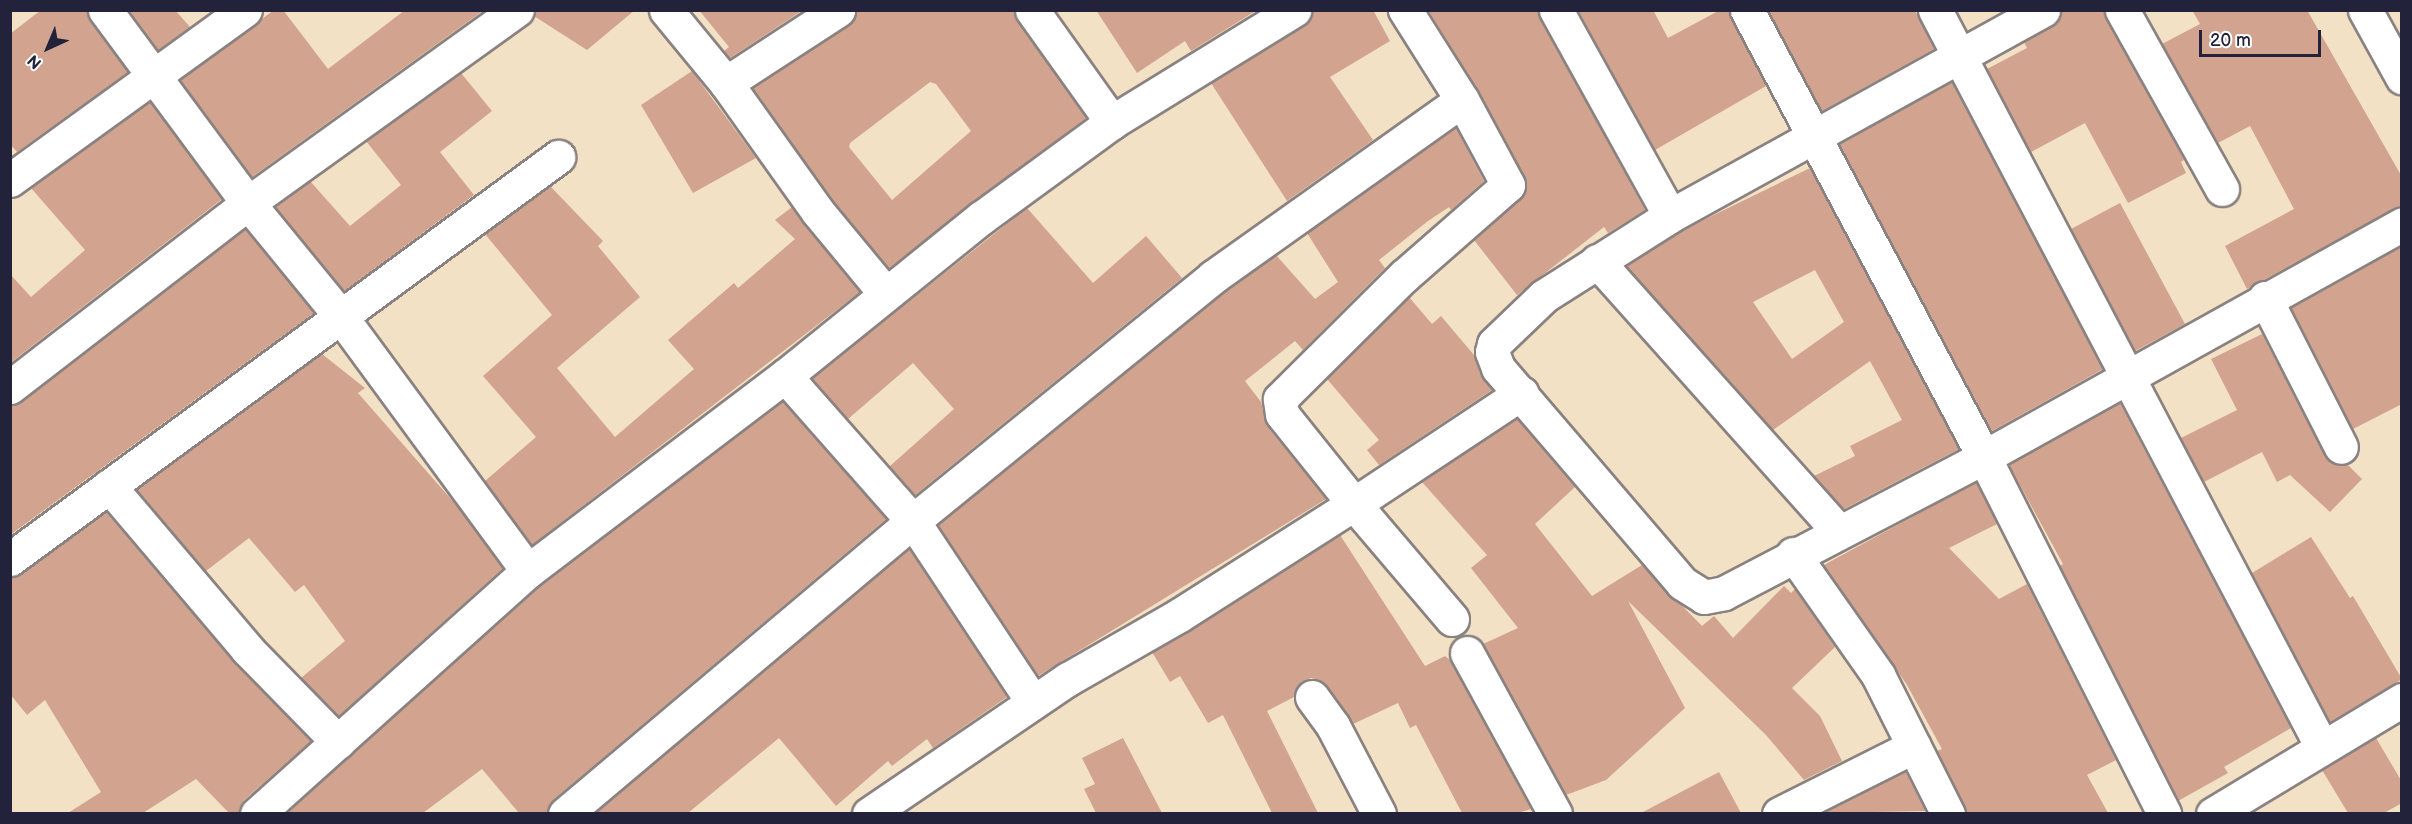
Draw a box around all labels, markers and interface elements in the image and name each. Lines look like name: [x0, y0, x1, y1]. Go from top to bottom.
north arrow: [18, 18, 78, 78]
scale bar: [2202, 18, 2324, 56]
text: 20 m: [2210, 30, 2251, 51]
text: N: [24, 50, 46, 72]

